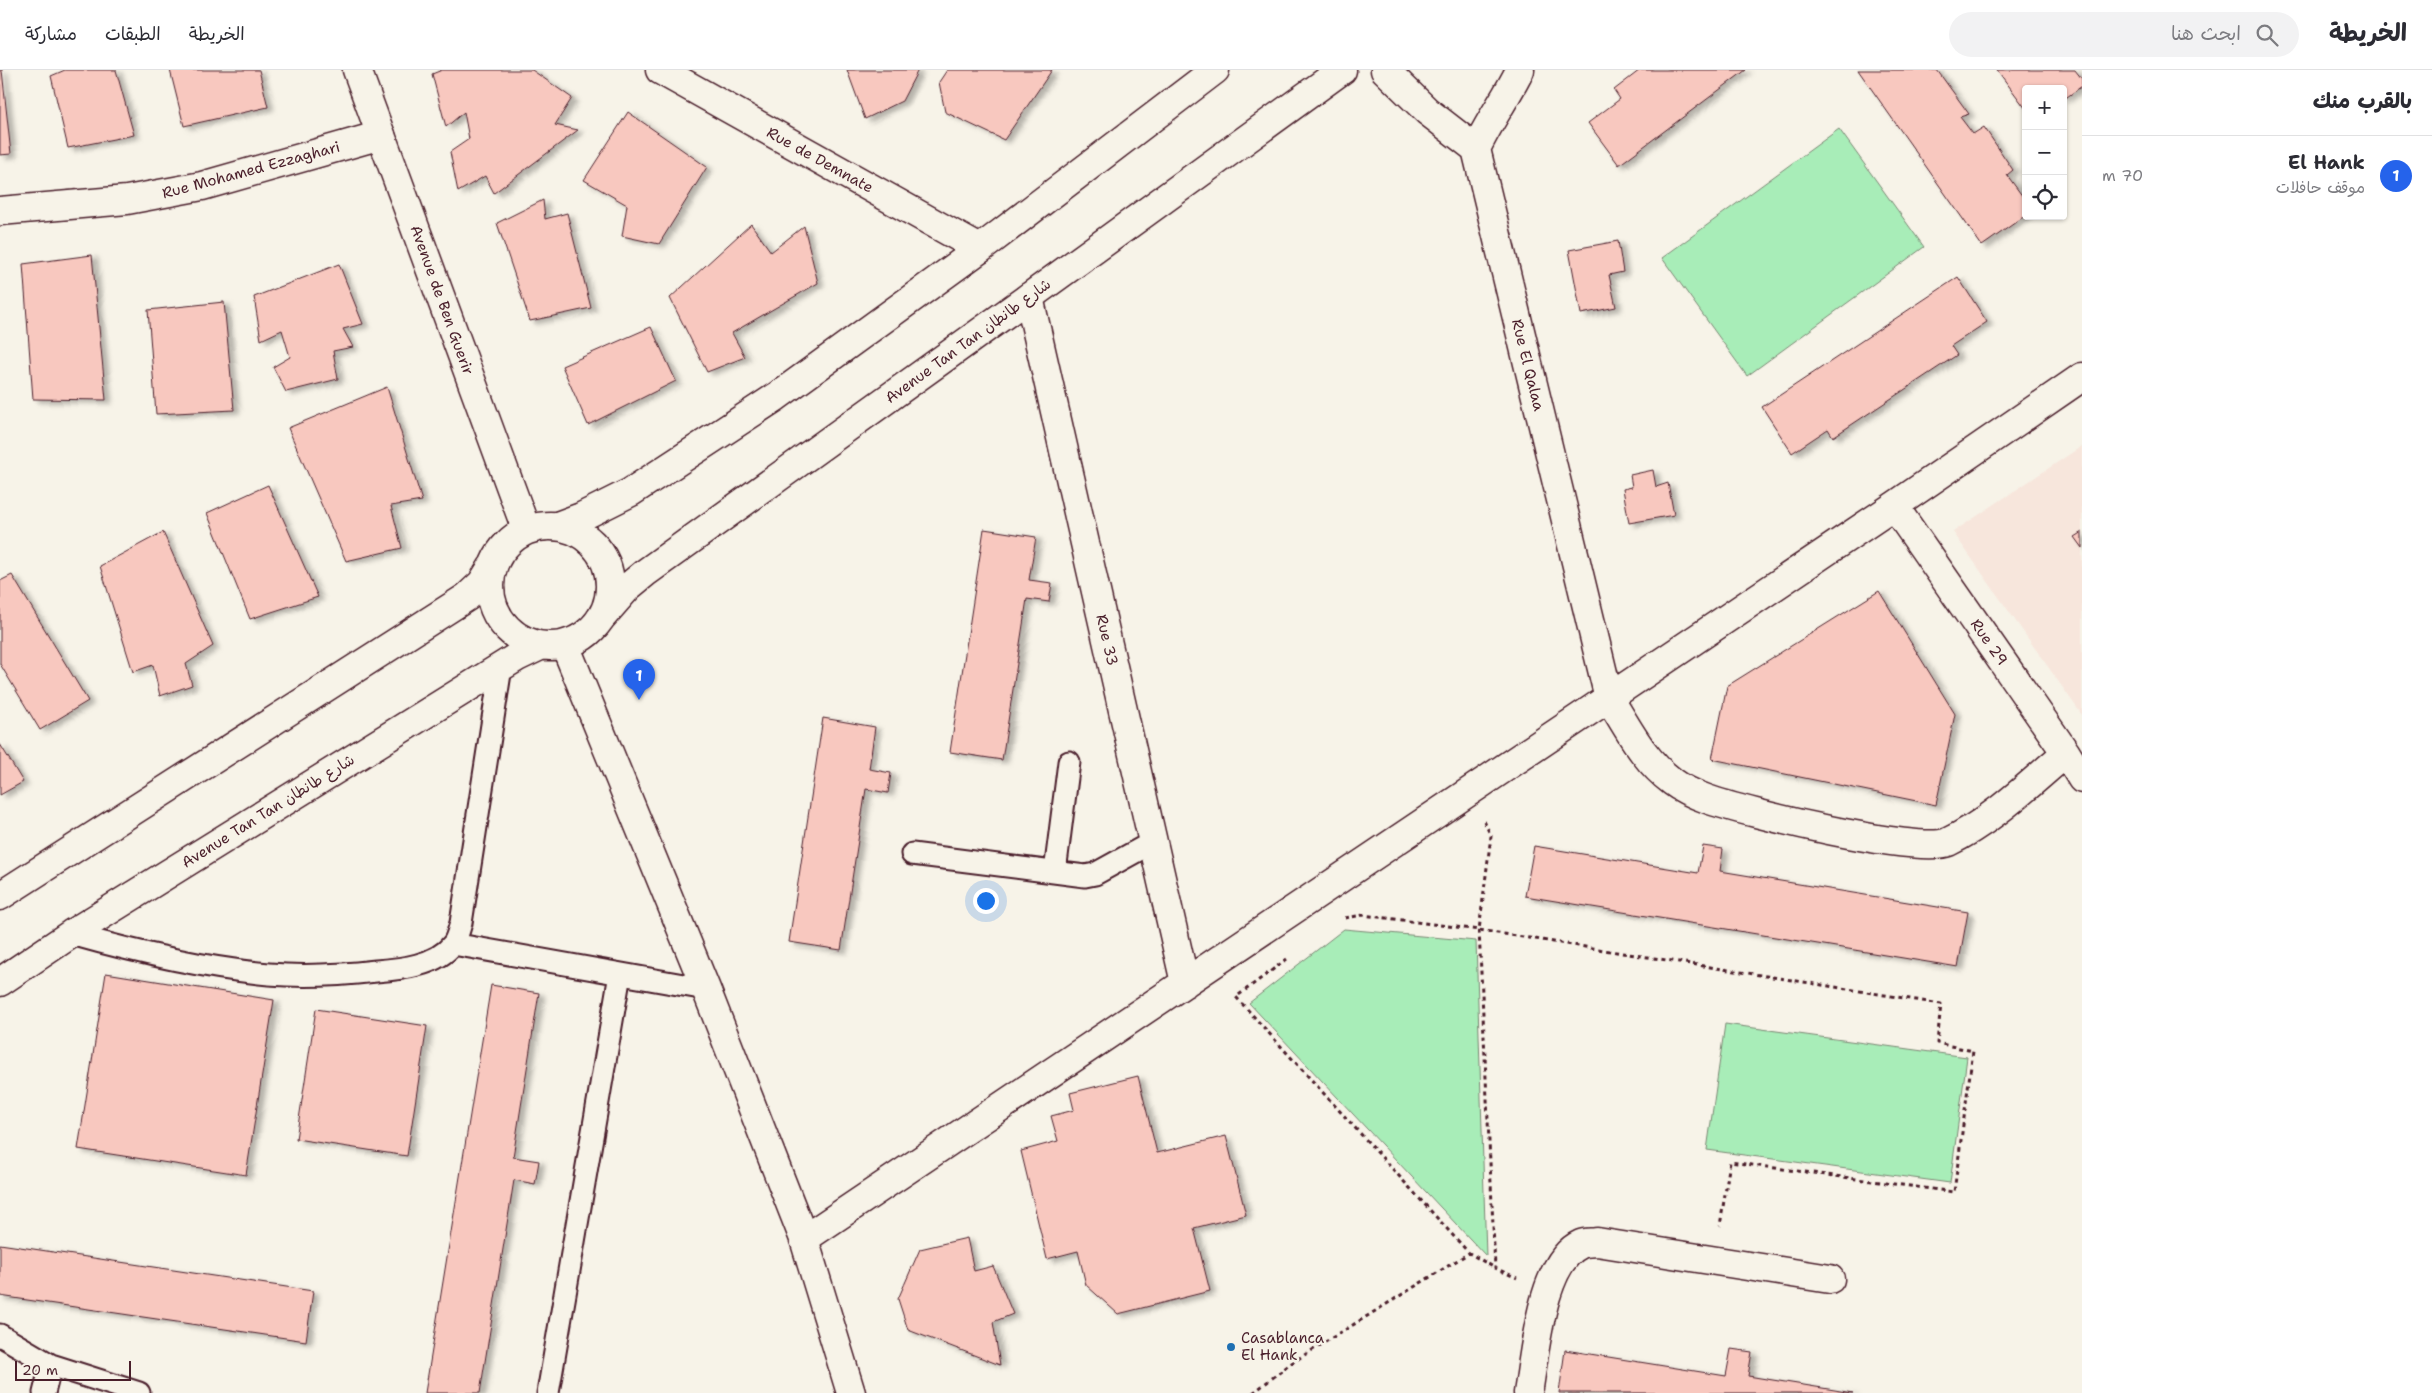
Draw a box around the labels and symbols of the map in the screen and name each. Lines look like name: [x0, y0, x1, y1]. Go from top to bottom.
street label: Rue de Demnate: [763, 122, 877, 198]
street label: Rue Mohamed Ezzaghari: [160, 137, 342, 203]
street label: Avenue de Ben Guerir: [406, 222, 478, 378]
street label: Avenue Tan Tan شارع طانطان: [881, 274, 1055, 408]
street label: Rue El Qalaa: [1507, 317, 1549, 414]
street label: Rue 33: [1091, 612, 1123, 668]
street label: Rue 29: [1966, 615, 2012, 669]
pin: 1: [623, 659, 655, 700]
street label: Avenue Tan Tan شارع طانطان: [178, 749, 358, 873]
your location: [973, 888, 999, 914]
place label: Casablanca El Hank: [1241, 1328, 1325, 1365]
marker: Casablanca El Hank: [1225, 1341, 1237, 1353]
scale bar: [15, 1358, 131, 1381]

